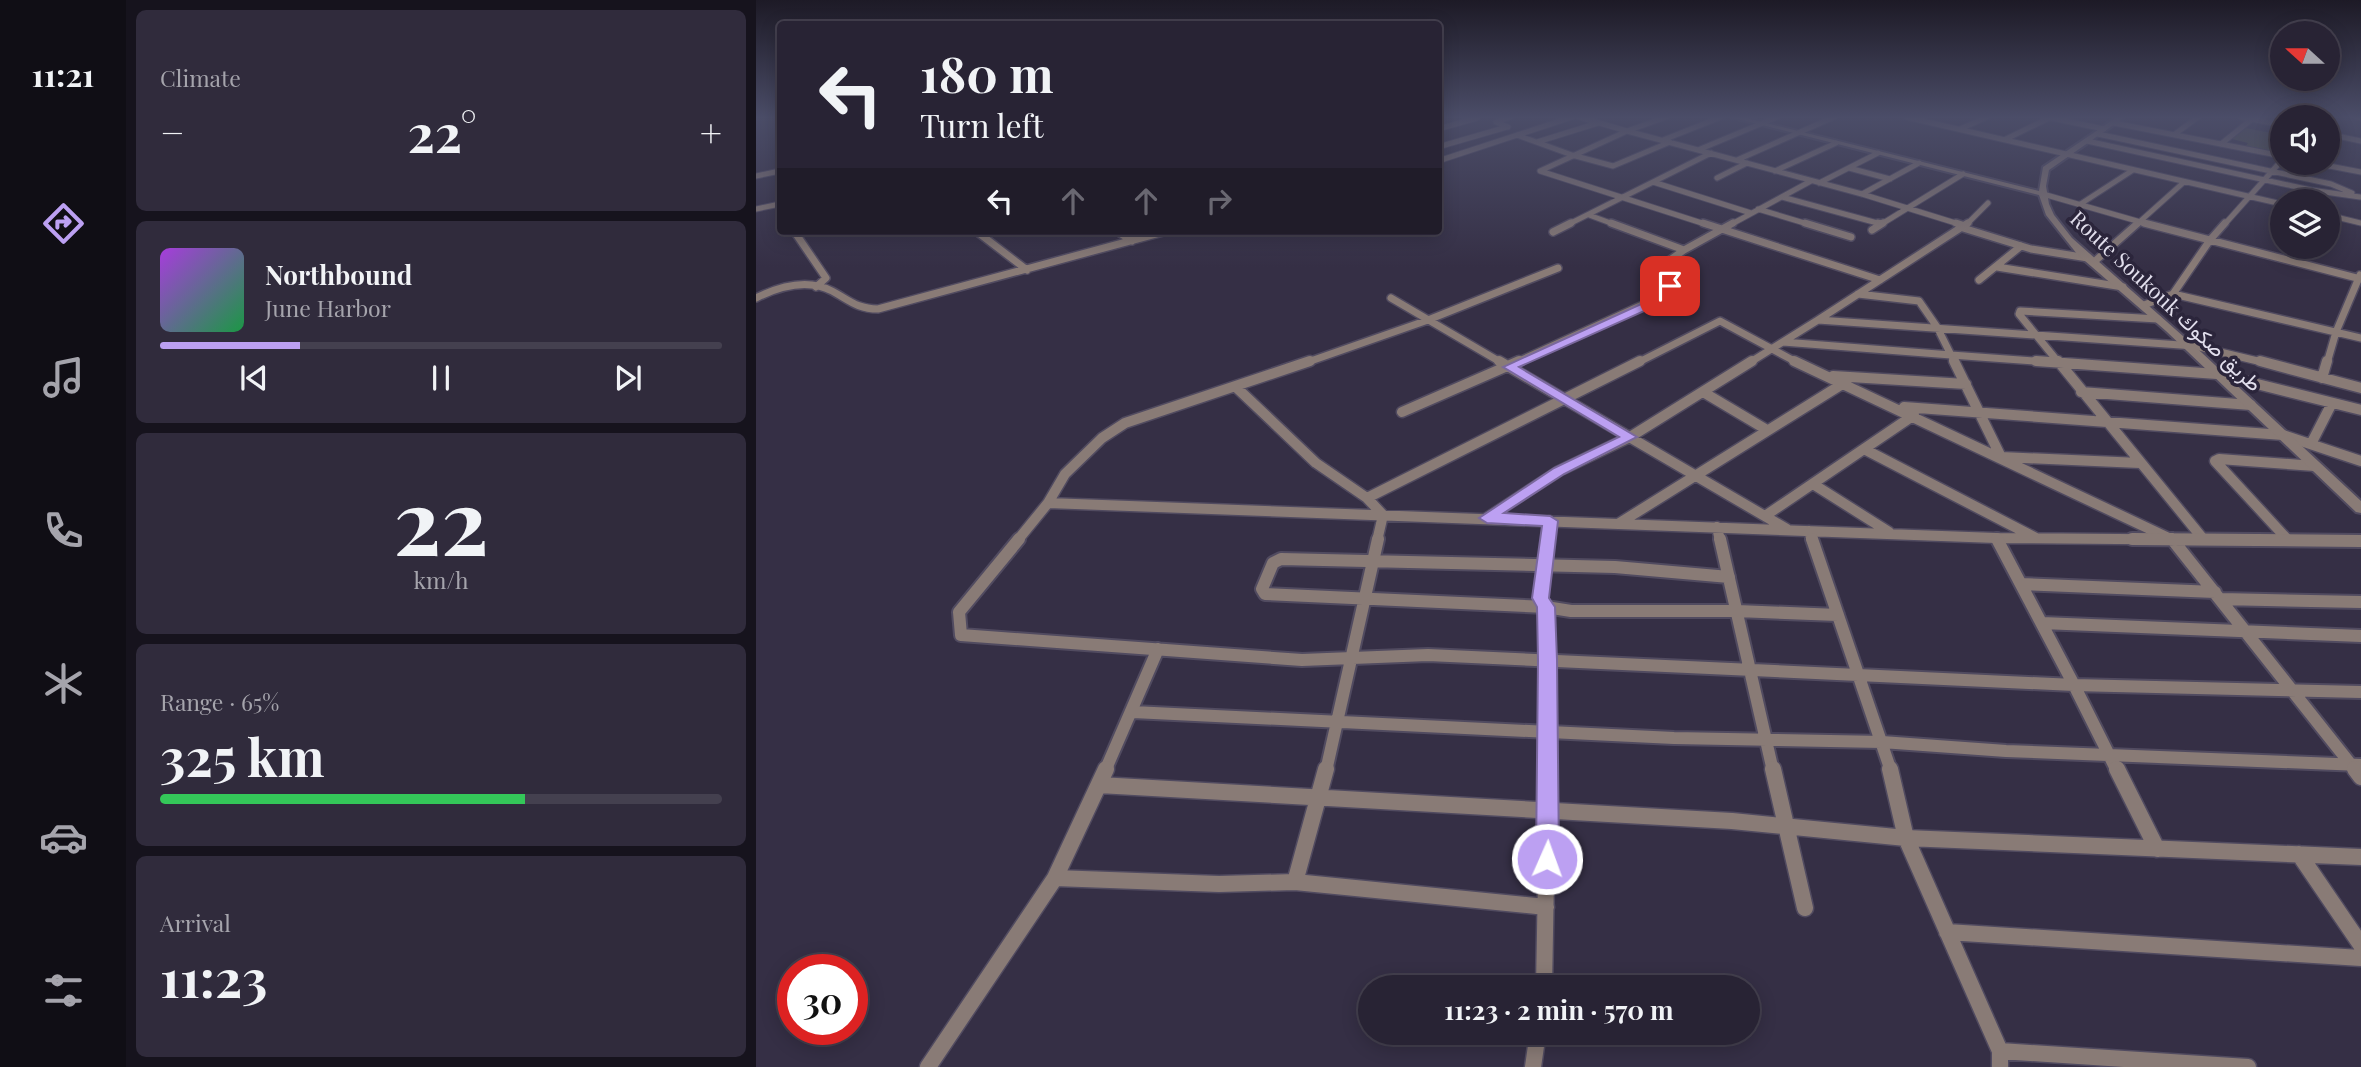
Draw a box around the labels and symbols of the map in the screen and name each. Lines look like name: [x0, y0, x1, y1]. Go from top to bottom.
north arrow: [2270, 21, 2340, 91]
street label: Route Soukouk طريق صكوك: [2064, 204, 2269, 397]
pin: [1640, 256, 1700, 316]
position arrow: [1510, 822, 1584, 896]
speed limit sign: 30: [777, 954, 868, 1045]

